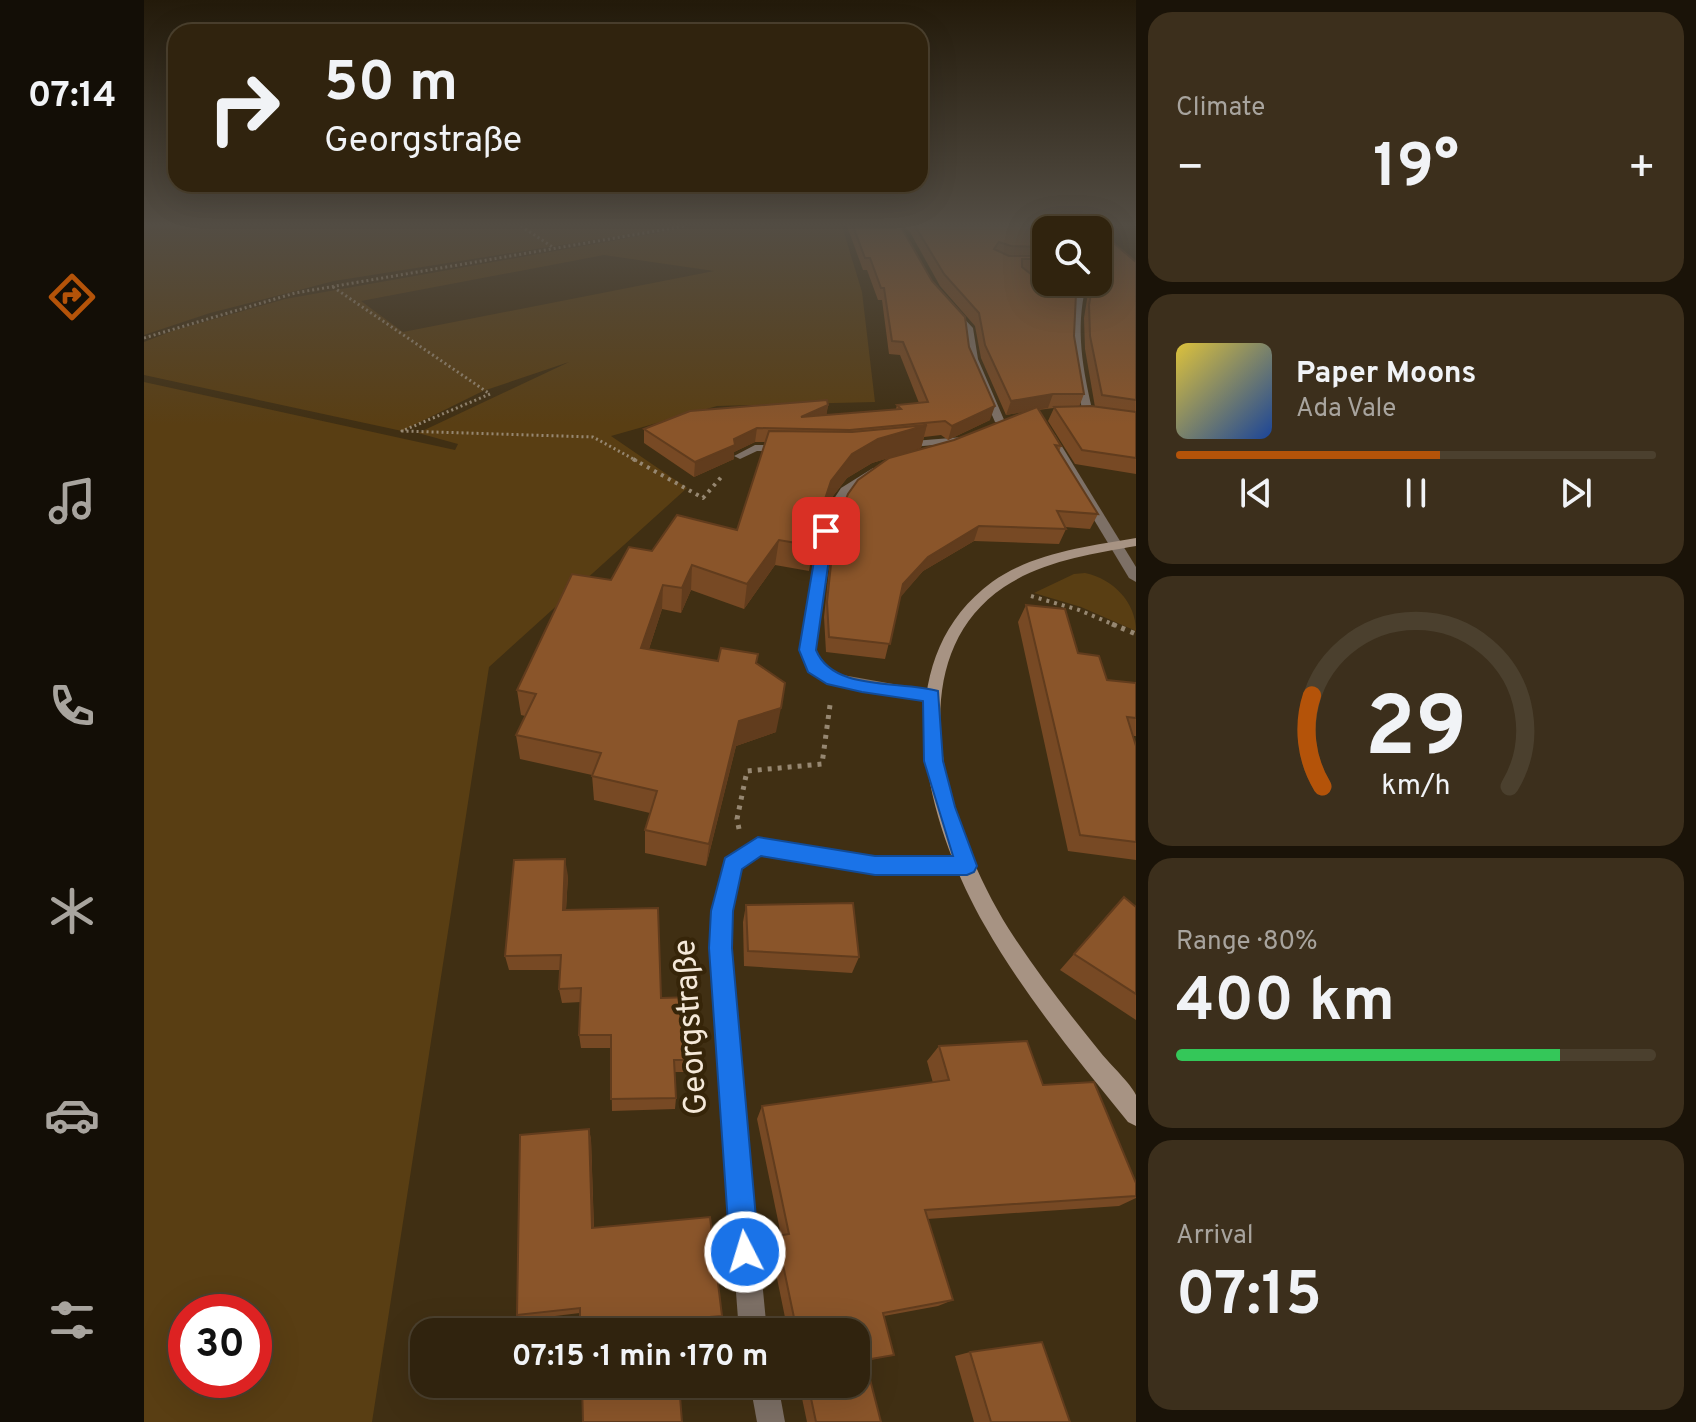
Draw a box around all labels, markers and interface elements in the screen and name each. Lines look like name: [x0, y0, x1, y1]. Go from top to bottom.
text: 50 m: [324, 50, 458, 120]
icon: right: [192, 56, 296, 160]
text: 07:14: [28, 74, 116, 120]
text: Climate: [1176, 92, 1265, 125]
text: Georgstraße: [324, 119, 522, 165]
text: 19°: [1373, 132, 1459, 208]
text: −: [1176, 142, 1204, 198]
text: +: [1628, 142, 1656, 198]
map controls: [1032, 216, 1112, 296]
button: search: [1032, 216, 1112, 296]
icon: directions: [44, 269, 100, 325]
text: Paper Moons: [1296, 356, 1476, 393]
text: Ada Vale: [1296, 393, 1396, 426]
icon: previous: [1234, 471, 1278, 515]
icon: pause: [1394, 471, 1438, 515]
icon: next: [1554, 471, 1598, 515]
icon: music: [44, 473, 100, 529]
pin: [792, 497, 860, 565]
icon: arrive: [804, 509, 848, 553]
icon: phone: [44, 678, 100, 734]
text: 29: [1365, 680, 1467, 785]
text: km/h: [1381, 769, 1451, 805]
icon: climate: [44, 883, 100, 939]
text: Range · 80%: [1176, 926, 1318, 959]
street label: Georgstraße: [666, 938, 718, 1116]
text: 400 km: [1176, 966, 1395, 1042]
icon: car: [44, 1087, 100, 1143]
position arrow: [703, 1210, 787, 1294]
text: Arrival: [1176, 1220, 1254, 1253]
text: 07:15: [1176, 1260, 1322, 1336]
icon: filters: [44, 1292, 100, 1348]
speed limit sign: 30: [168, 1294, 272, 1398]
text: 07:15 · 1 min · 170 m: [512, 1339, 768, 1376]

